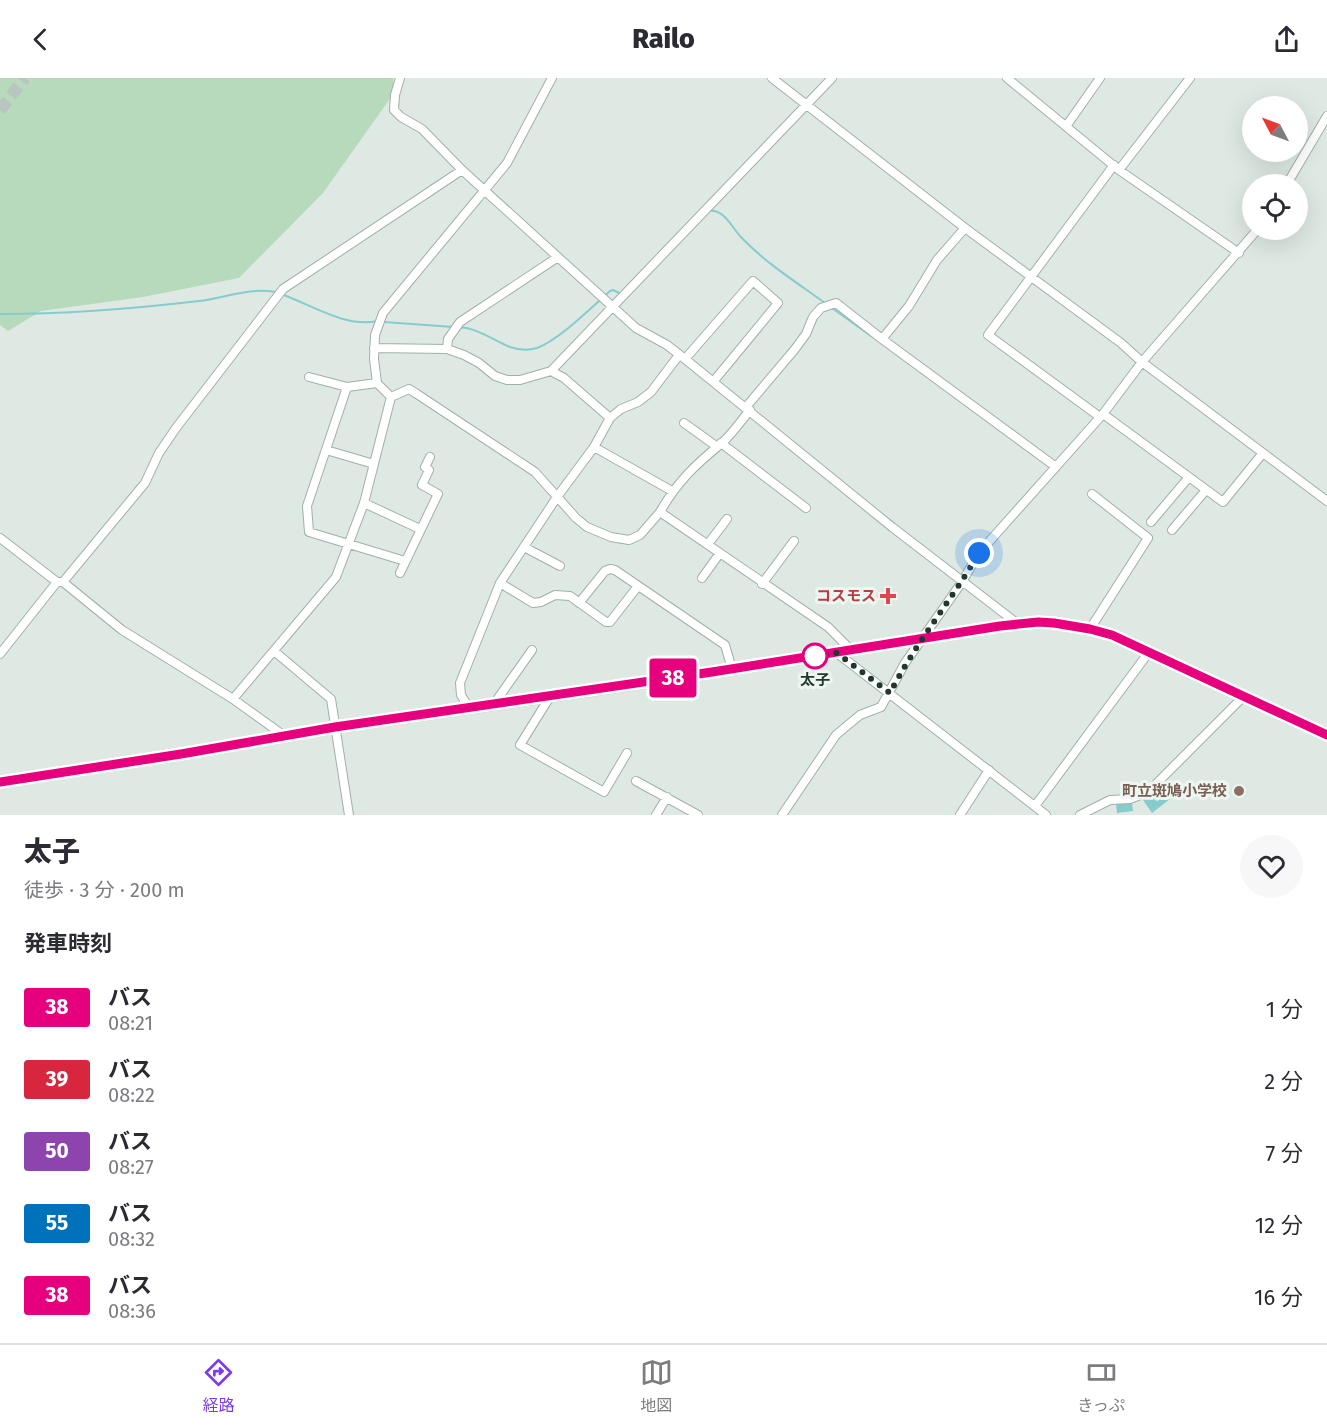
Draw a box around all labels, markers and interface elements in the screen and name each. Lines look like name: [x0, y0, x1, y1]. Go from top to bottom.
icon: back: [24, 23, 57, 56]
text: Railo: [632, 23, 695, 55]
icon: share: [1270, 23, 1303, 56]
north arrow: [1242, 96, 1308, 162]
map controls: [1242, 96, 1308, 240]
button: locate: [1242, 174, 1308, 240]
your location: [964, 538, 994, 568]
place label: コスモス: [816, 587, 876, 605]
marker: コスモス: [881, 589, 895, 603]
marker: 太子: [802, 643, 828, 669]
line badge: 38: [646, 658, 700, 698]
text: 38: [661, 665, 685, 691]
place label: 太子: [800, 671, 830, 689]
place label: 町立斑鳩小学校: [1122, 782, 1227, 800]
marker: 町立斑鳩小学校: [1232, 784, 1246, 798]
text: 太子: [24, 835, 80, 868]
button: heart: [1240, 835, 1303, 898]
text: 徒歩 · 3 分 · 200 m: [24, 878, 185, 902]
text: 発車時刻: [24, 930, 112, 957]
text: バス: [108, 984, 152, 1011]
text: 38: [45, 994, 69, 1020]
text: 1 分: [1266, 996, 1303, 1023]
text: 08:21: [108, 1011, 153, 1035]
text: バス: [108, 1056, 152, 1083]
text: 39: [46, 1066, 68, 1092]
text: 2 分: [1264, 1068, 1303, 1095]
text: 08:22: [108, 1083, 155, 1107]
text: バス: [108, 1128, 152, 1155]
text: 50: [45, 1138, 69, 1164]
text: 7 分: [1265, 1140, 1303, 1167]
text: 08:27: [108, 1155, 154, 1179]
text: バス: [108, 1200, 152, 1227]
text: 55: [46, 1210, 68, 1236]
text: 12 分: [1255, 1212, 1303, 1239]
text: 08:32: [108, 1227, 155, 1251]
text: バス: [108, 1272, 152, 1299]
text: 38: [45, 1282, 69, 1308]
text: 16 分: [1254, 1284, 1303, 1311]
text: 08:36: [108, 1299, 156, 1323]
tab: 経路: [202, 1356, 235, 1416]
tab: 地図: [640, 1356, 673, 1416]
tab: きっぷ: [1077, 1356, 1125, 1416]

